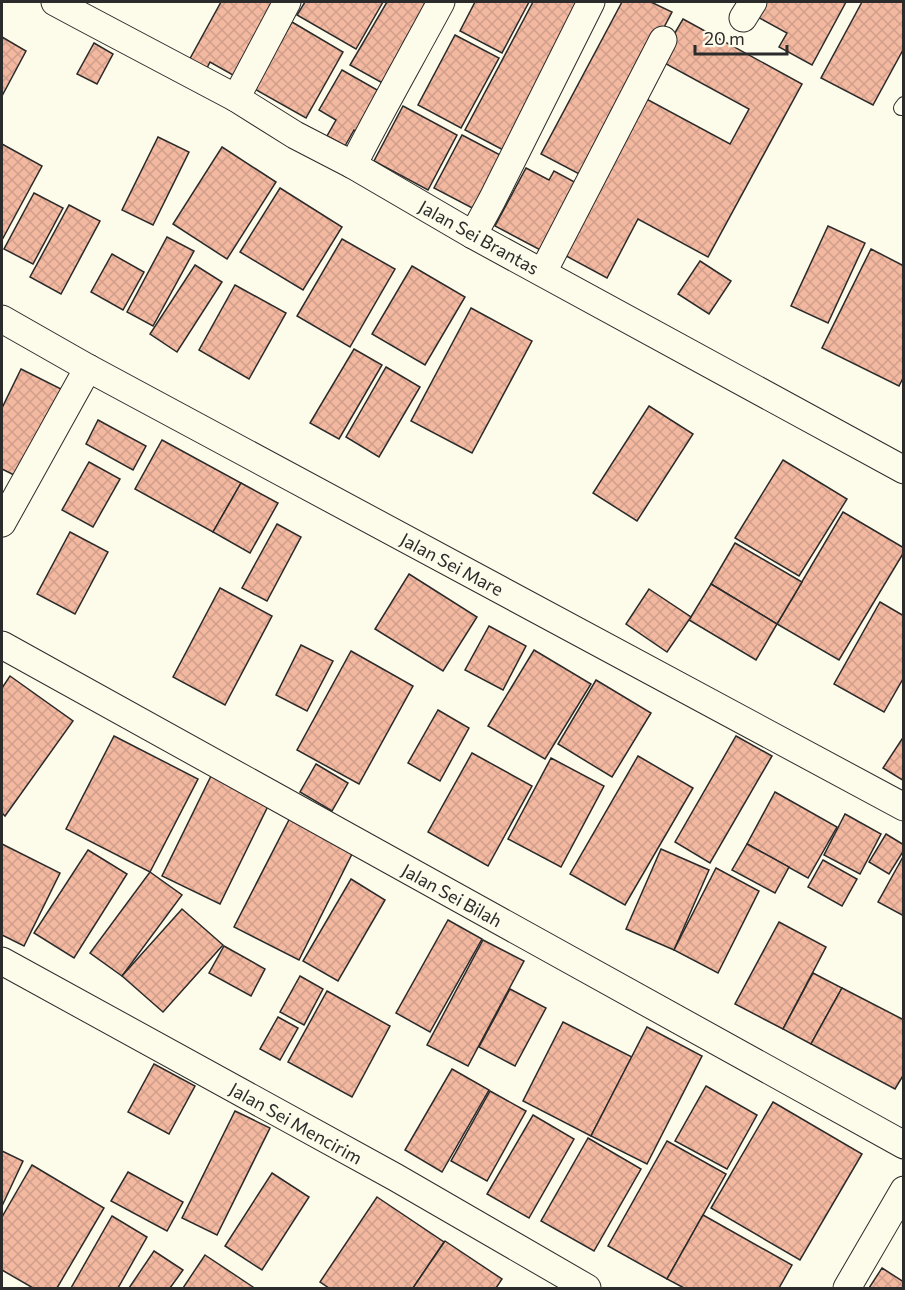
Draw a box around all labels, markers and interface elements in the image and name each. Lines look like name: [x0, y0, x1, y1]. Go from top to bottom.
scale bar: [695, 18, 786, 56]
text: 20 m: [704, 27, 745, 49]
street label: Jalan Sei Brantas: [415, 195, 543, 279]
street label: Jalan Sei Mare: [397, 528, 507, 600]
street label: Jalan Sei Bilah: [398, 858, 506, 932]
street label: Jalan Sei Mencirim: [226, 1077, 366, 1169]

